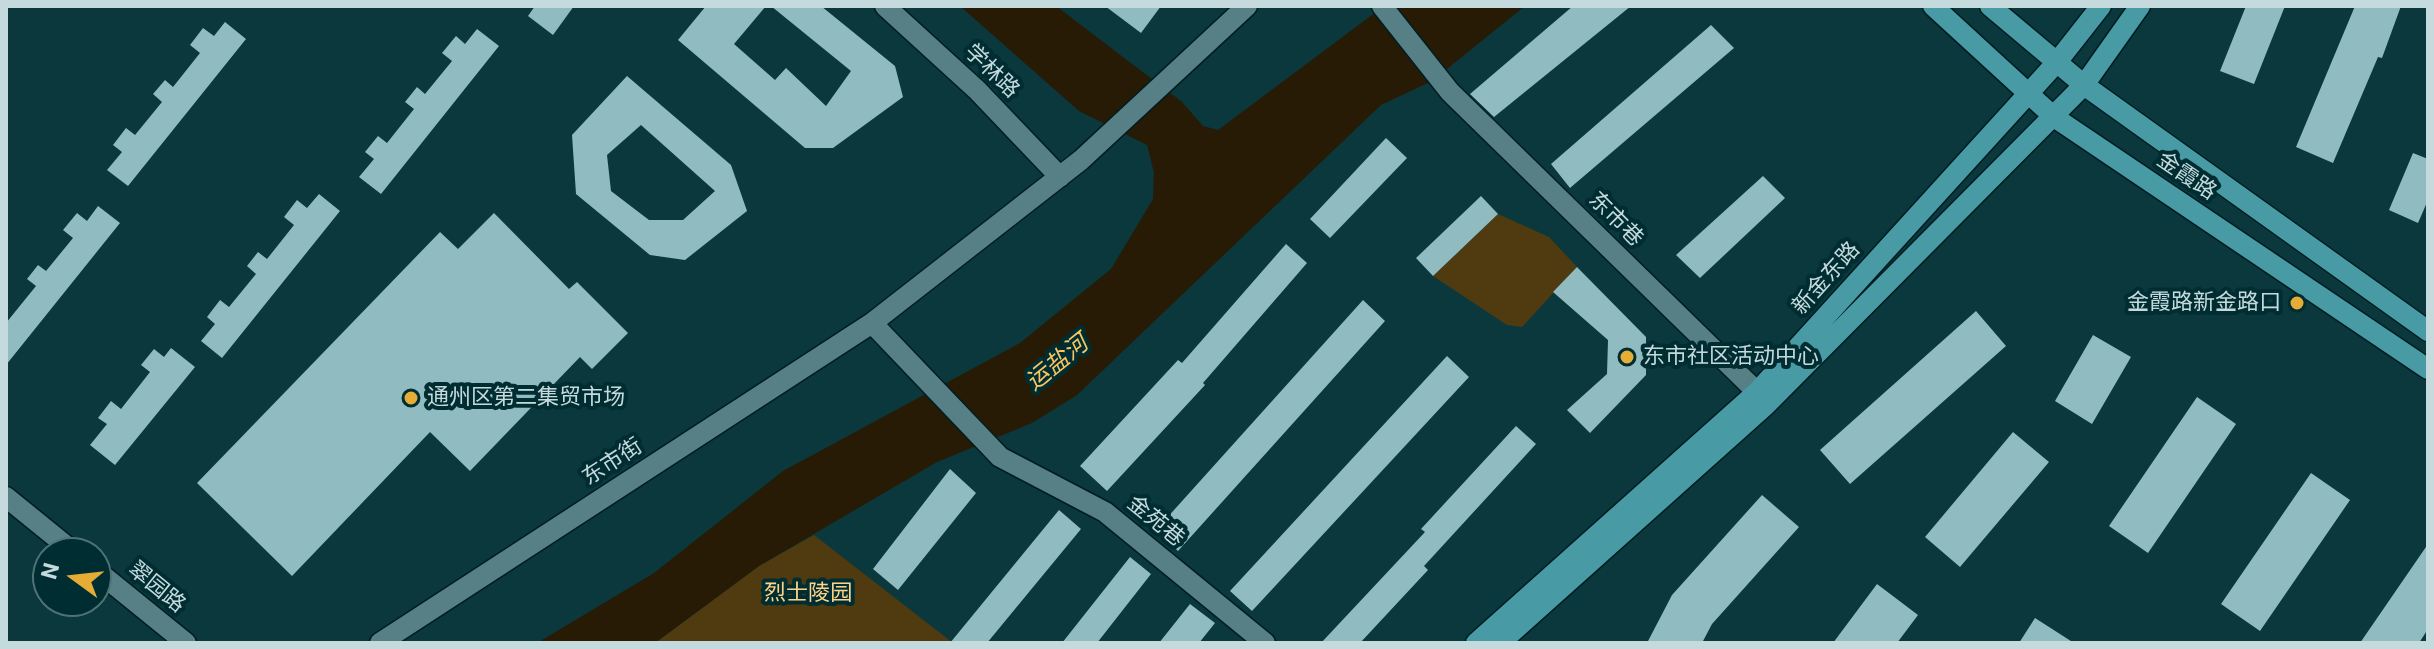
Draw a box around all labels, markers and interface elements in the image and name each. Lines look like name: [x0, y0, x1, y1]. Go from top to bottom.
street label: 学林路: [958, 40, 1024, 104]
street label: 金霞路: [2151, 148, 2221, 206]
street label: 东市巷: [1582, 187, 1648, 253]
street label: 新金东路: [1788, 237, 1866, 321]
place label: 金霞路新金路口: [2127, 290, 2281, 316]
marker: 金霞路新金路口: [2288, 294, 2306, 312]
water label: 运盐河: [1021, 330, 1095, 398]
place label: 东市社区活动中心: [1643, 344, 1819, 370]
marker: 东市社区活动中心: [1618, 348, 1636, 366]
place label: 通州区第二集贸市场: [427, 385, 625, 411]
marker: 通州区第二集贸市场: [402, 389, 420, 407]
street label: 东市街: [578, 434, 648, 492]
street label: 金苑巷: [1121, 491, 1189, 553]
north arrow: [32, 537, 112, 617]
street label: 翠园路: [122, 557, 190, 619]
text: N: [36, 560, 64, 582]
park label: 烈士陵园: [764, 581, 852, 607]

